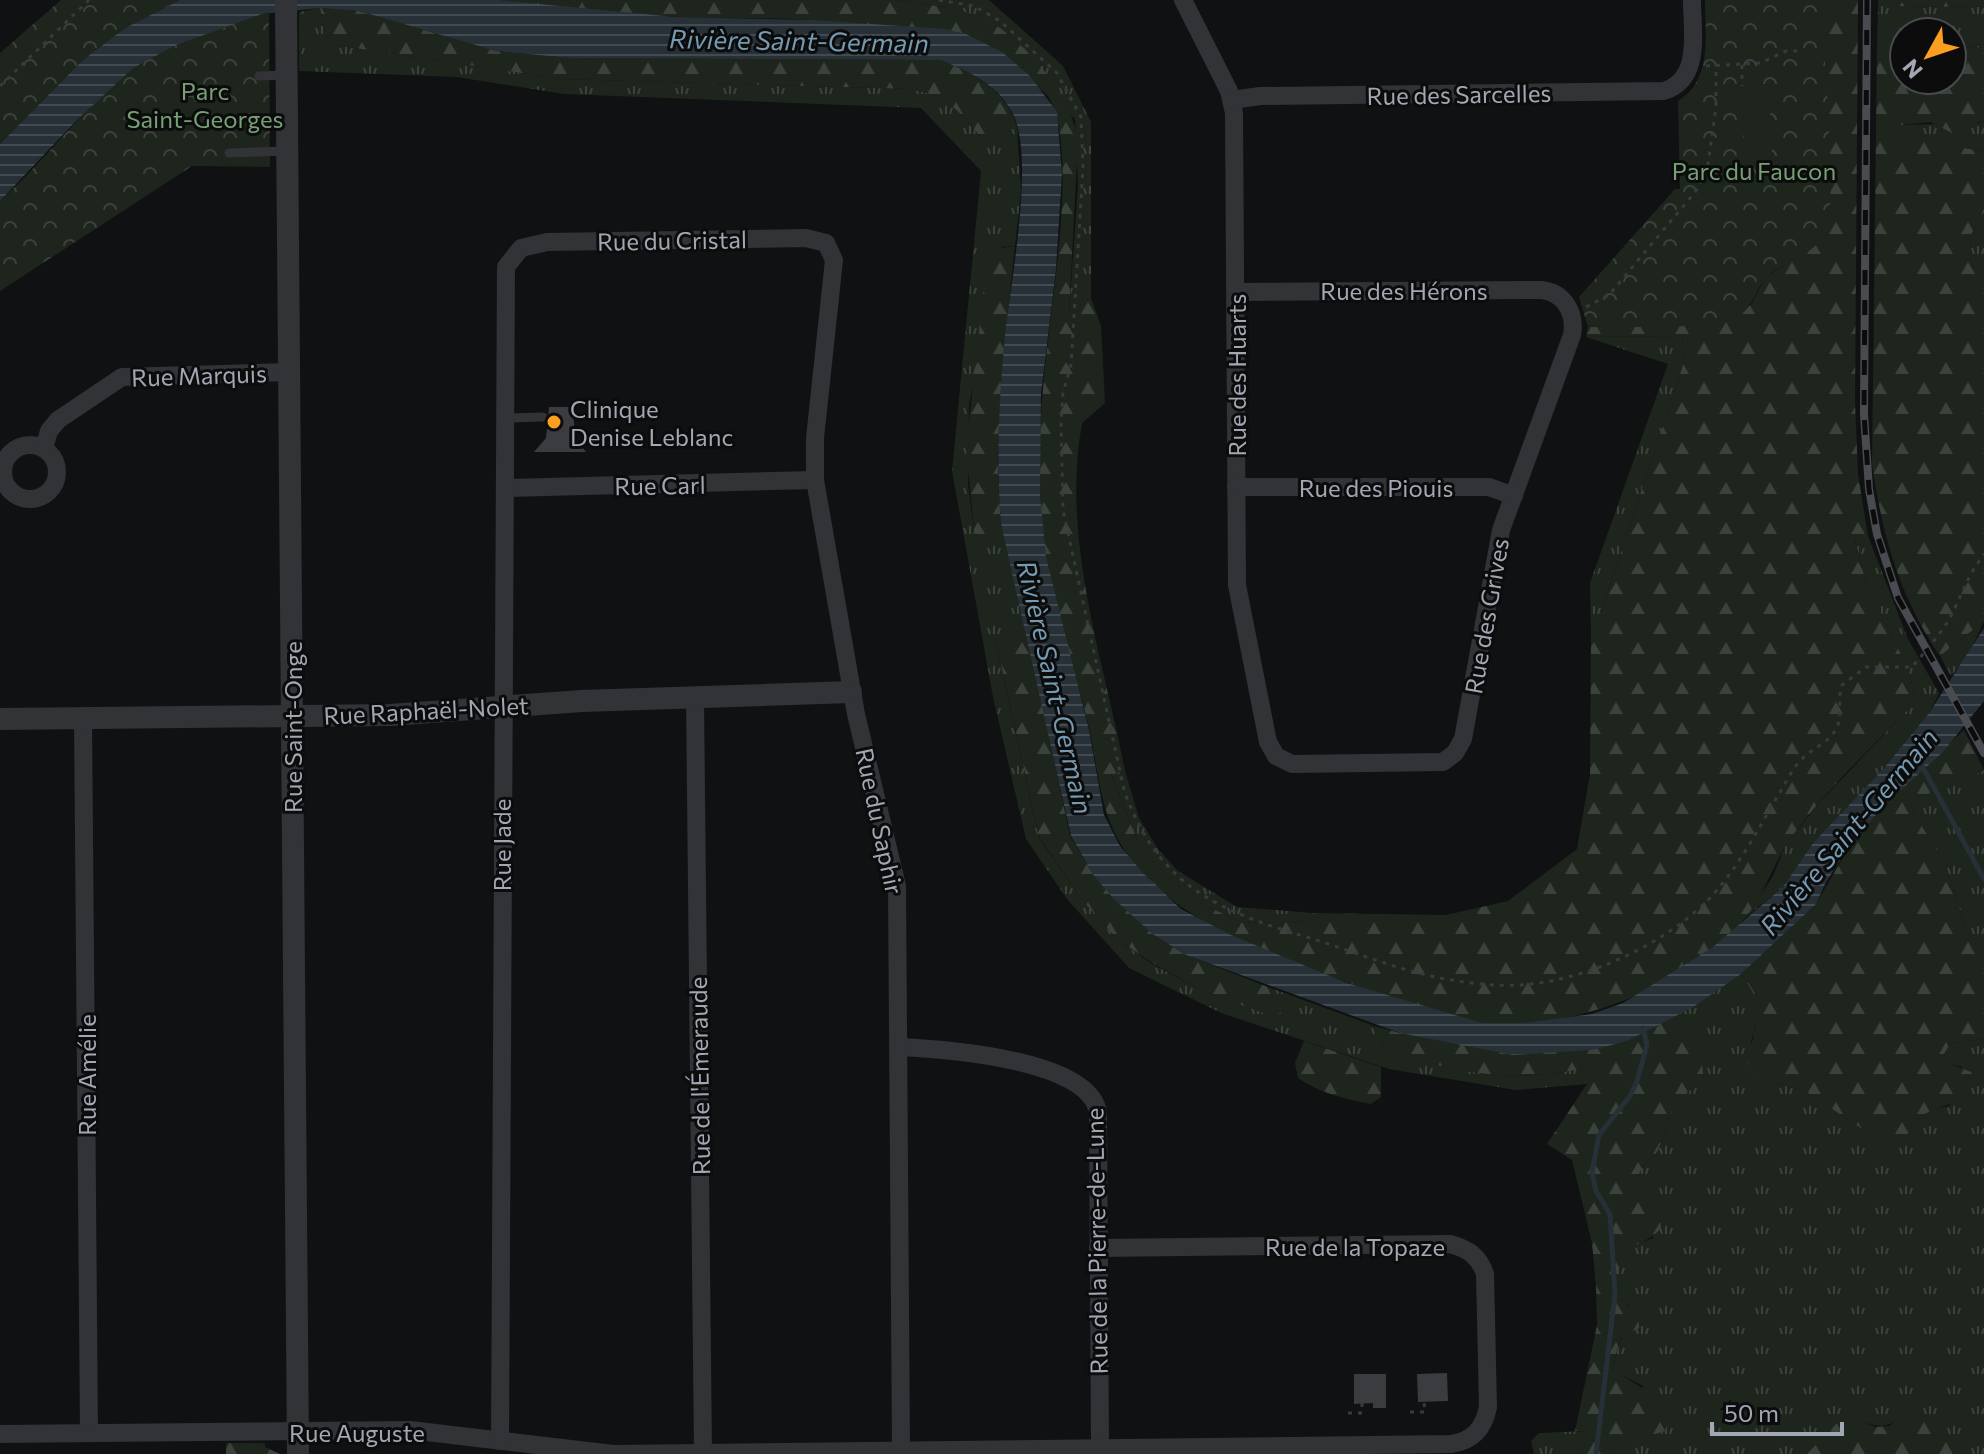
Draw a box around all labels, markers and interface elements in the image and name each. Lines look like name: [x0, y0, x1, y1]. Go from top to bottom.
north arrow: [1888, 16, 1968, 96]
water label: Rivière Saint-Germain: [669, 22, 929, 58]
text: N: [1897, 54, 1928, 84]
park label: Parc Saint-Georges: [126, 76, 284, 133]
street label: Rue des Sarcelles: [1366, 78, 1552, 110]
park label: Parc du Faucon: [1672, 156, 1836, 185]
street label: Rue du Cristal: [597, 224, 747, 256]
street label: Rue des Hérons: [1320, 276, 1488, 305]
street label: Rue des Huarts: [1222, 294, 1251, 456]
street label: Rue Marquis: [131, 358, 267, 392]
place label: Clinique Denise Leblanc: [570, 394, 733, 451]
marker: Clinique Denise Leblanc: [545, 413, 563, 431]
street label: Rue Carl: [614, 470, 706, 500]
street label: Rue des Piouis: [1299, 473, 1453, 502]
street label: Rue des Grives: [1458, 536, 1514, 696]
water label: Rivière Saint-Germain: [1012, 557, 1100, 817]
street label: Rue Saint-Onge: [278, 641, 307, 813]
street label: Rue Raphaël-Nolet: [323, 690, 529, 730]
water label: Rivière Saint-Germain: [1753, 722, 1943, 940]
street label: Rue du Saphir: [850, 745, 910, 897]
street label: Rue Jade: [487, 799, 516, 891]
street label: Rue de l'Émeraude: [683, 977, 715, 1175]
street label: Rue Amélie: [72, 1014, 101, 1136]
street label: Rue de la Pierre-de-Lune: [1079, 1107, 1113, 1375]
street label: Rue de la Topaze: [1265, 1232, 1445, 1261]
scale bar: [1712, 1386, 1842, 1436]
text: 50 m: [1724, 1398, 1779, 1427]
street label: Rue Auguste: [289, 1418, 425, 1447]

